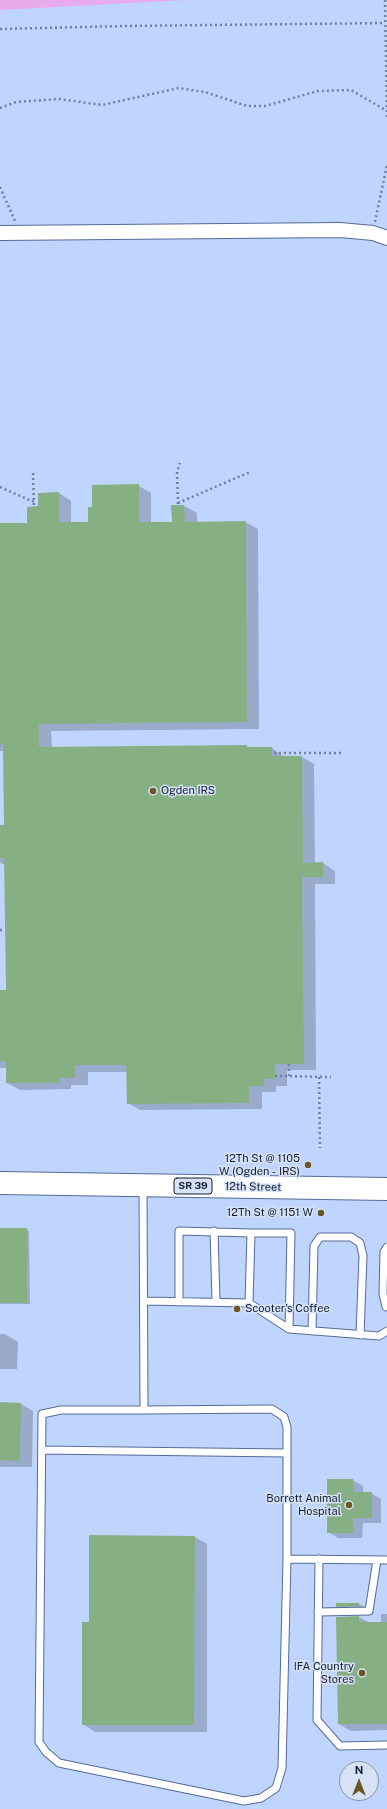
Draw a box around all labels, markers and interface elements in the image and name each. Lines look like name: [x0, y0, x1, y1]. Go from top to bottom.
place label: Ogden IRS: [161, 784, 215, 798]
marker: Ogden IRS: [148, 786, 158, 796]
place label: 12Th St @ 1105 W (Ogden - IRS): [219, 1152, 300, 1178]
marker: 12Th St @ 1105 W (Ogden - IRS): [303, 1160, 313, 1170]
road number: SR 39: [174, 1178, 212, 1194]
street label: 12th Street: [225, 1180, 281, 1194]
place label: 12Th St @ 1151 W: [227, 1206, 313, 1220]
marker: 12Th St @ 1151 W: [316, 1208, 326, 1218]
place label: Scooter's Coffee: [245, 1302, 330, 1316]
marker: Scooter's Coffee: [232, 1304, 242, 1314]
place label: Borrett Animal Hospital: [266, 1492, 341, 1518]
marker: Borrett Animal Hospital: [344, 1500, 354, 1510]
place label: IFA Country Stores: [294, 1660, 354, 1686]
marker: IFA Country Stores: [357, 1668, 367, 1678]
north arrow: [339, 1761, 379, 1801]
text: N: [355, 1764, 363, 1776]

